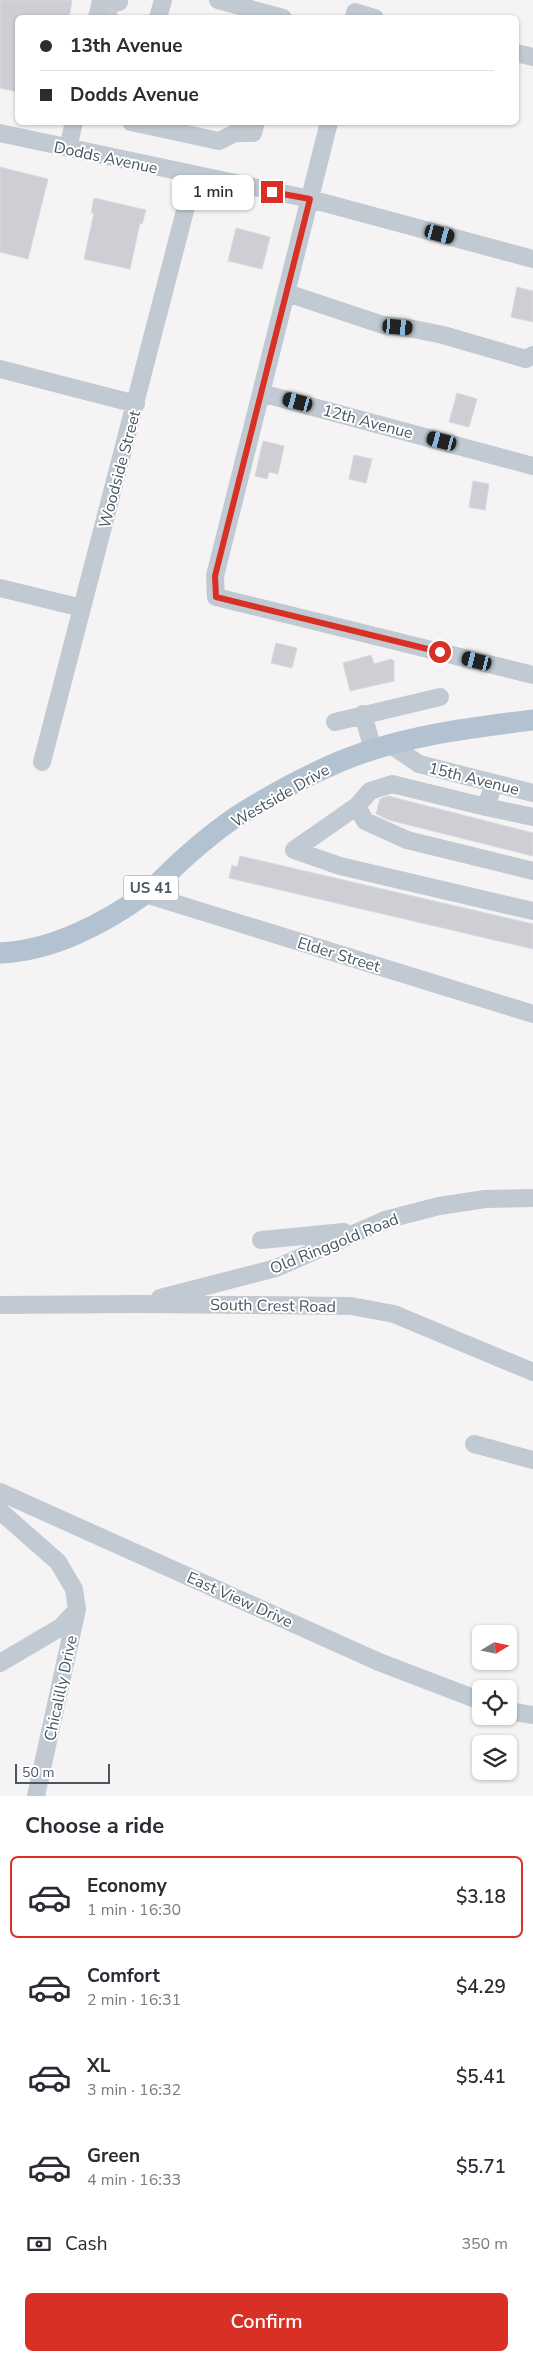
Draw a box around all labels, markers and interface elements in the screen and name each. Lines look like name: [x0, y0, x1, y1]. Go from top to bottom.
text: 13th Avenue: [70, 33, 182, 59]
text: Dodds Avenue: [70, 82, 199, 108]
street label: Dodds Avenue: [52, 136, 160, 180]
callout: 1 min: [172, 174, 254, 210]
text: 1 min: [193, 181, 233, 203]
route end: [261, 181, 283, 203]
car: [423, 223, 456, 245]
car: [382, 318, 413, 336]
car: [281, 391, 314, 413]
street label: 12th Avenue: [320, 399, 415, 445]
street label: Woodside Street: [94, 408, 146, 530]
car: [425, 430, 458, 452]
route start: [429, 641, 451, 663]
car: [460, 650, 493, 672]
street label: 15th Avenue: [426, 757, 521, 801]
street label: Westside Drive: [227, 759, 334, 833]
road number: US 41: [124, 876, 178, 900]
street label: Elder Street: [295, 932, 383, 978]
street label: Old Ringgold Road: [267, 1208, 402, 1280]
street label: South Crest Road: [210, 1294, 336, 1318]
street label: East View Drive: [183, 1567, 296, 1633]
north arrow: [472, 1625, 518, 1670]
map controls: [472, 1625, 517, 1780]
street label: Chicalilly Drive: [39, 1633, 83, 1743]
button: locate: [472, 1680, 517, 1725]
button: layers: [472, 1735, 517, 1780]
scale bar: [15, 1761, 110, 1784]
text: 50 m: [22, 1763, 54, 1782]
text: Choose a ride: [25, 1811, 164, 1841]
text: Economy: [87, 1873, 167, 1899]
icon: car: [27, 1875, 72, 1920]
text: $3.18: [456, 1884, 506, 1910]
text: 1 min · 16:30: [87, 1899, 181, 1921]
text: Comfort: [87, 1963, 160, 1989]
icon: car: [27, 1965, 72, 2010]
text: $4.29: [456, 1974, 506, 2000]
text: 2 min · 16:31: [87, 1989, 181, 2011]
text: XL: [87, 2053, 110, 2079]
icon: car: [27, 2055, 72, 2100]
text: $5.41: [456, 2064, 506, 2090]
text: 3 min · 16:32: [87, 2079, 181, 2101]
text: Green: [87, 2143, 140, 2169]
icon: car: [27, 2145, 72, 2190]
text: $5.71: [456, 2154, 506, 2180]
text: 4 min · 16:33: [87, 2169, 181, 2191]
icon: cash: [25, 2230, 53, 2258]
text: Cash: [65, 2231, 107, 2257]
text: 350 m: [461, 2233, 508, 2255]
button: Confirm: [25, 2293, 508, 2351]

